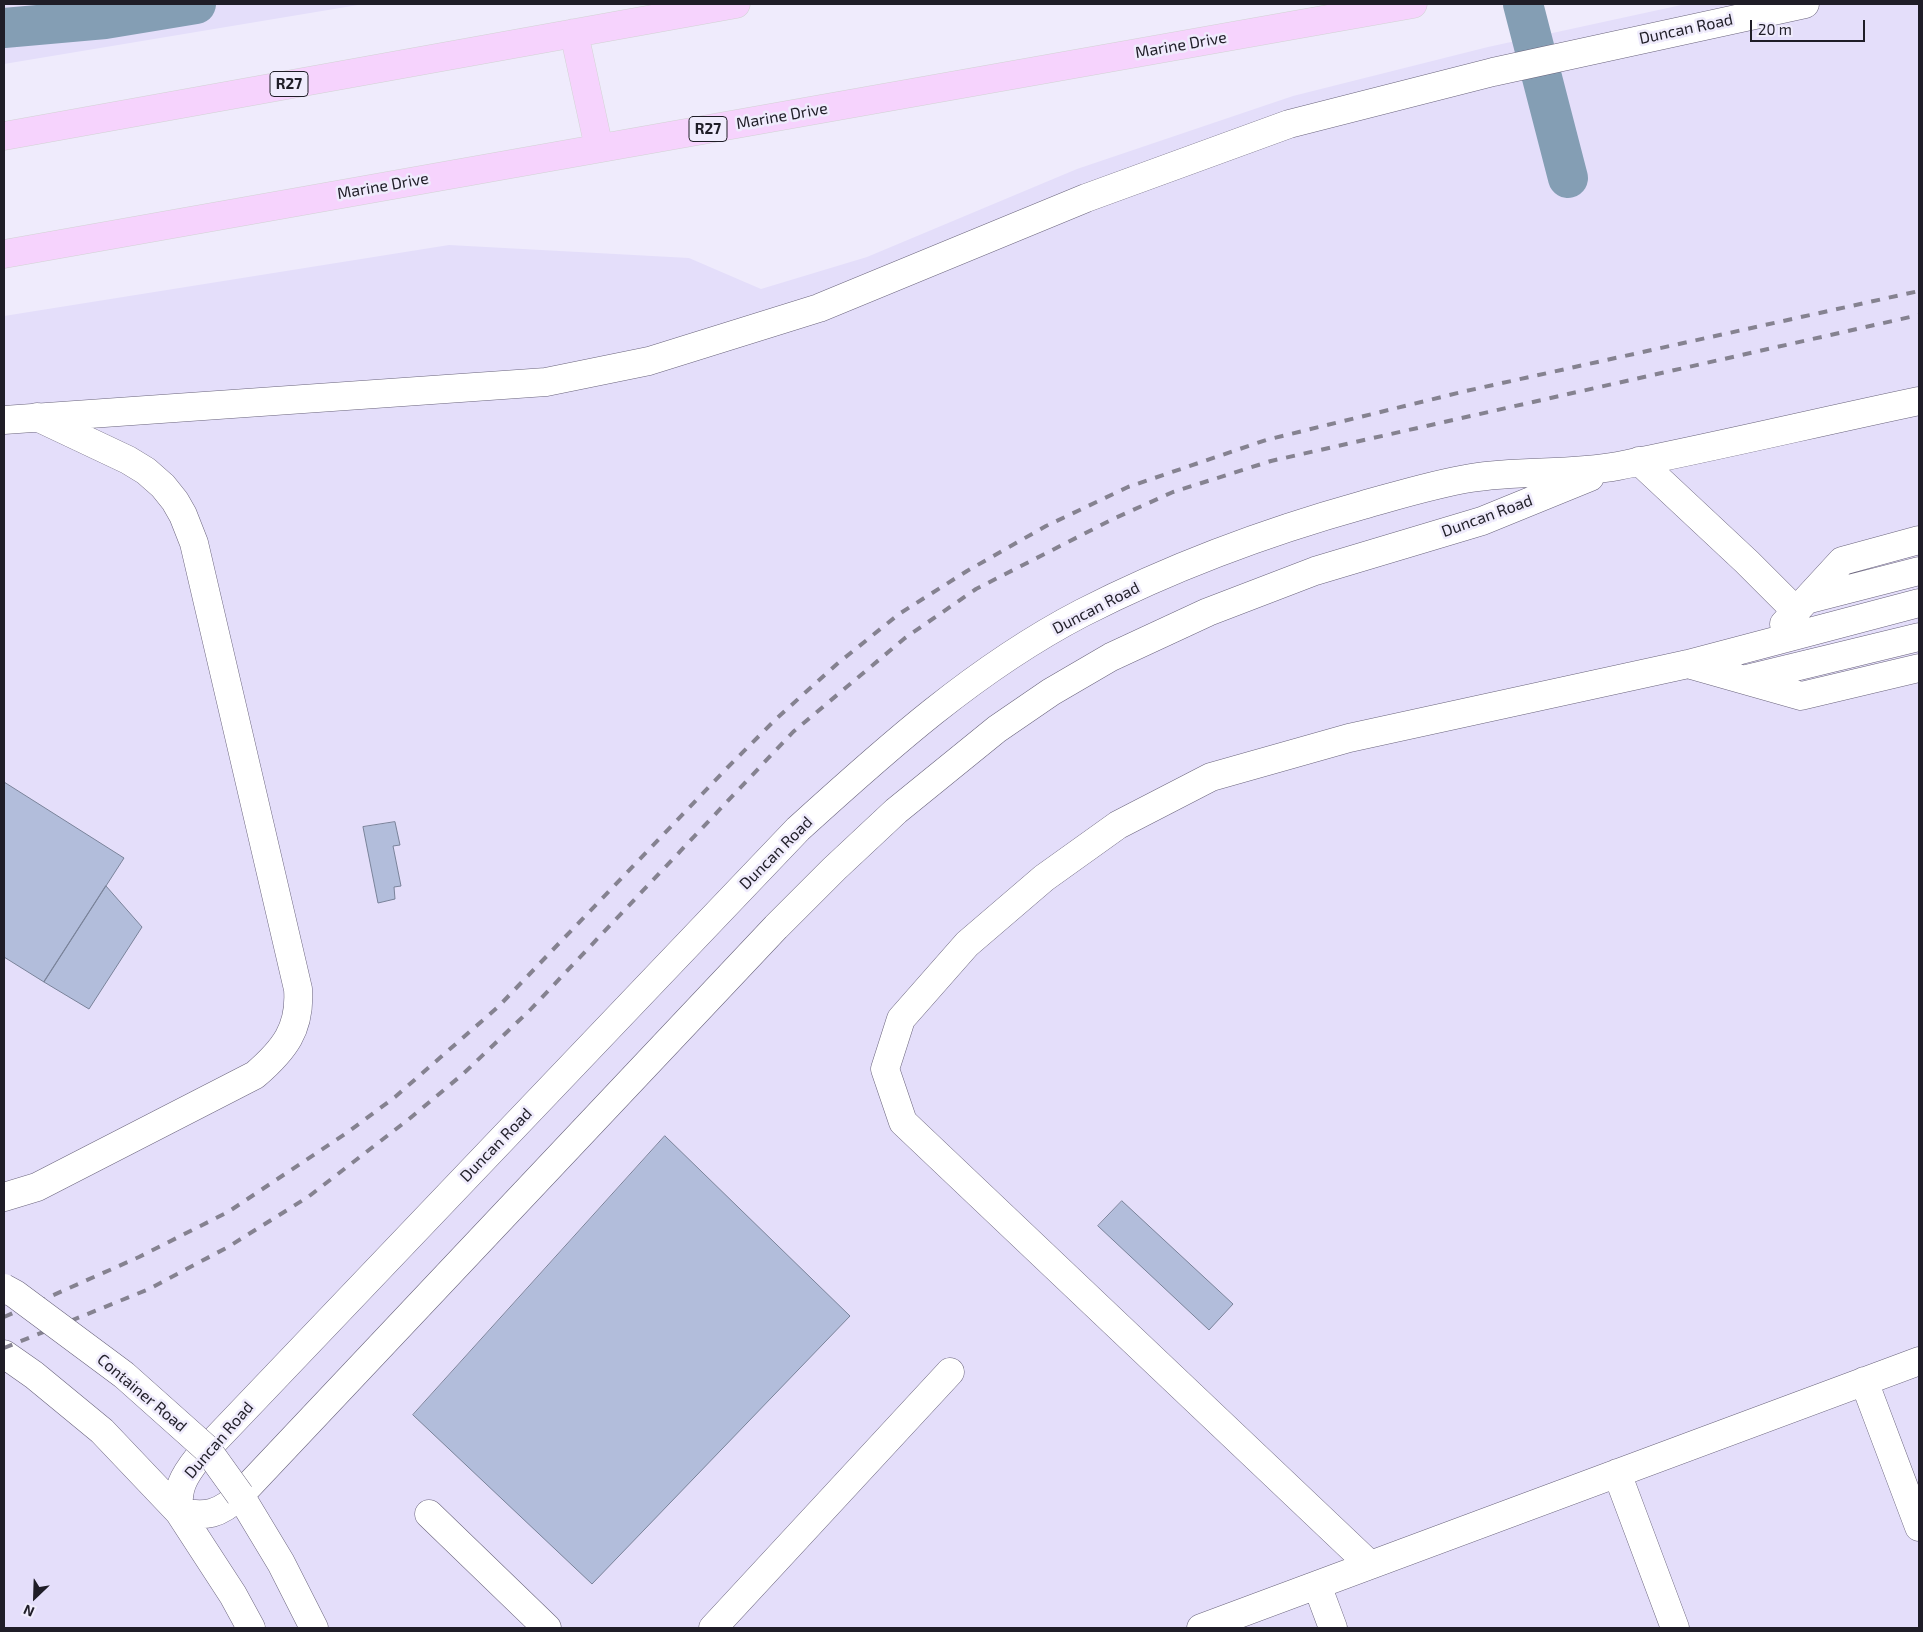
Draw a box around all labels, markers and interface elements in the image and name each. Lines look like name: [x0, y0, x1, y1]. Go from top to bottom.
street label: Duncan Road: [1637, 10, 1735, 48]
scale bar: [1753, 10, 1868, 42]
text: 20 m: [1758, 20, 1792, 38]
street label: Marine Drive: [1134, 28, 1228, 62]
road number: R27: [270, 72, 308, 96]
street label: Marine Drive: [735, 99, 829, 133]
road number: R27: [689, 116, 727, 142]
street label: Marine Drive: [336, 169, 430, 203]
street label: Duncan Road: [1439, 491, 1535, 541]
street label: Duncan Road: [1049, 578, 1143, 638]
street label: Duncan Road: [735, 812, 817, 894]
street label: Duncan Road: [456, 1104, 536, 1186]
street label: Container Road: [93, 1350, 191, 1436]
street label: Duncan Road: [180, 1398, 258, 1482]
north arrow: [10, 1572, 60, 1622]
text: N: [21, 1601, 37, 1621]

